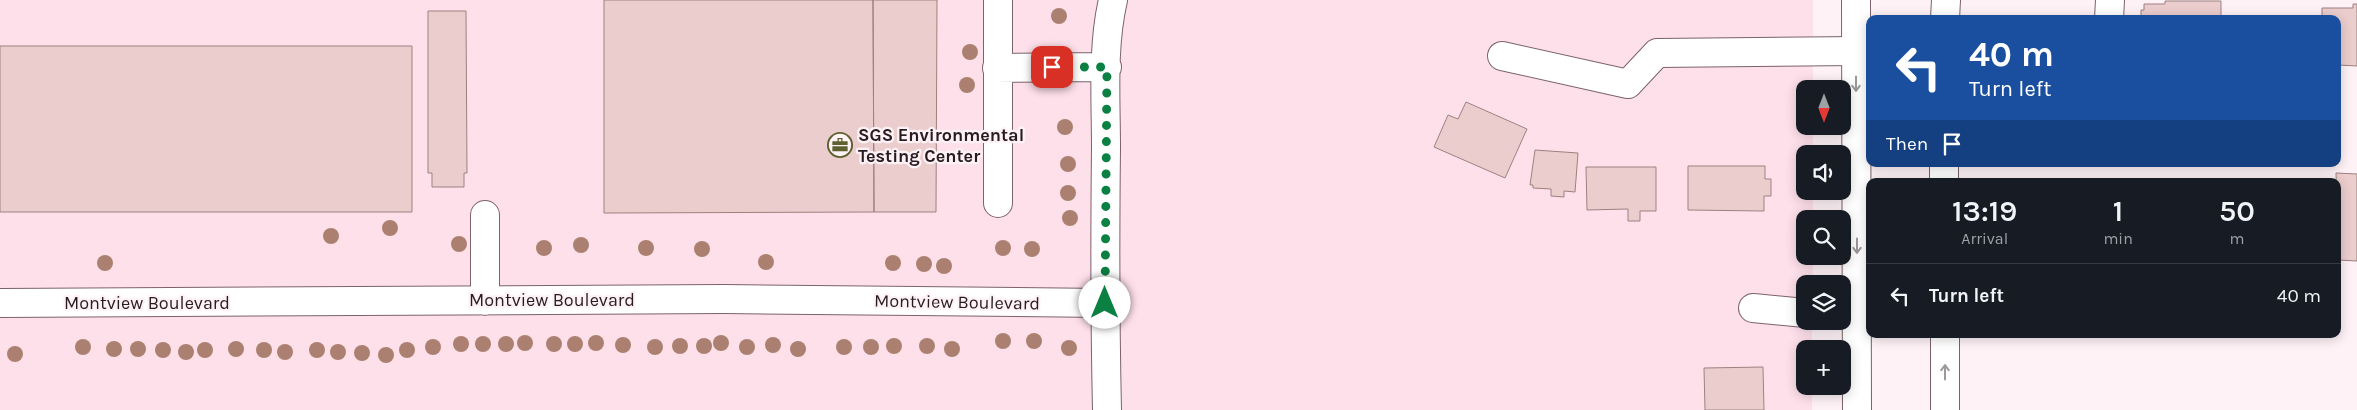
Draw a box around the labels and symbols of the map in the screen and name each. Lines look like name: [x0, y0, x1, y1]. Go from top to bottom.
pin: [1031, 46, 1073, 88]
one-way arrow: [1851, 75, 1861, 91]
north arrow: [1796, 80, 1851, 135]
place label: SGS Environmental Testing Center: [858, 124, 1024, 167]
office icon: SGS Environmental Testing Center: [827, 132, 853, 158]
one-way arrow: [1852, 238, 1862, 254]
position arrow: [1078, 276, 1130, 328]
street label: Montview Boulevard: [469, 289, 635, 311]
street label: Montview Boulevard: [874, 290, 1040, 314]
street label: Montview Boulevard: [64, 292, 230, 314]
one-way arrow: [1940, 364, 1950, 380]

